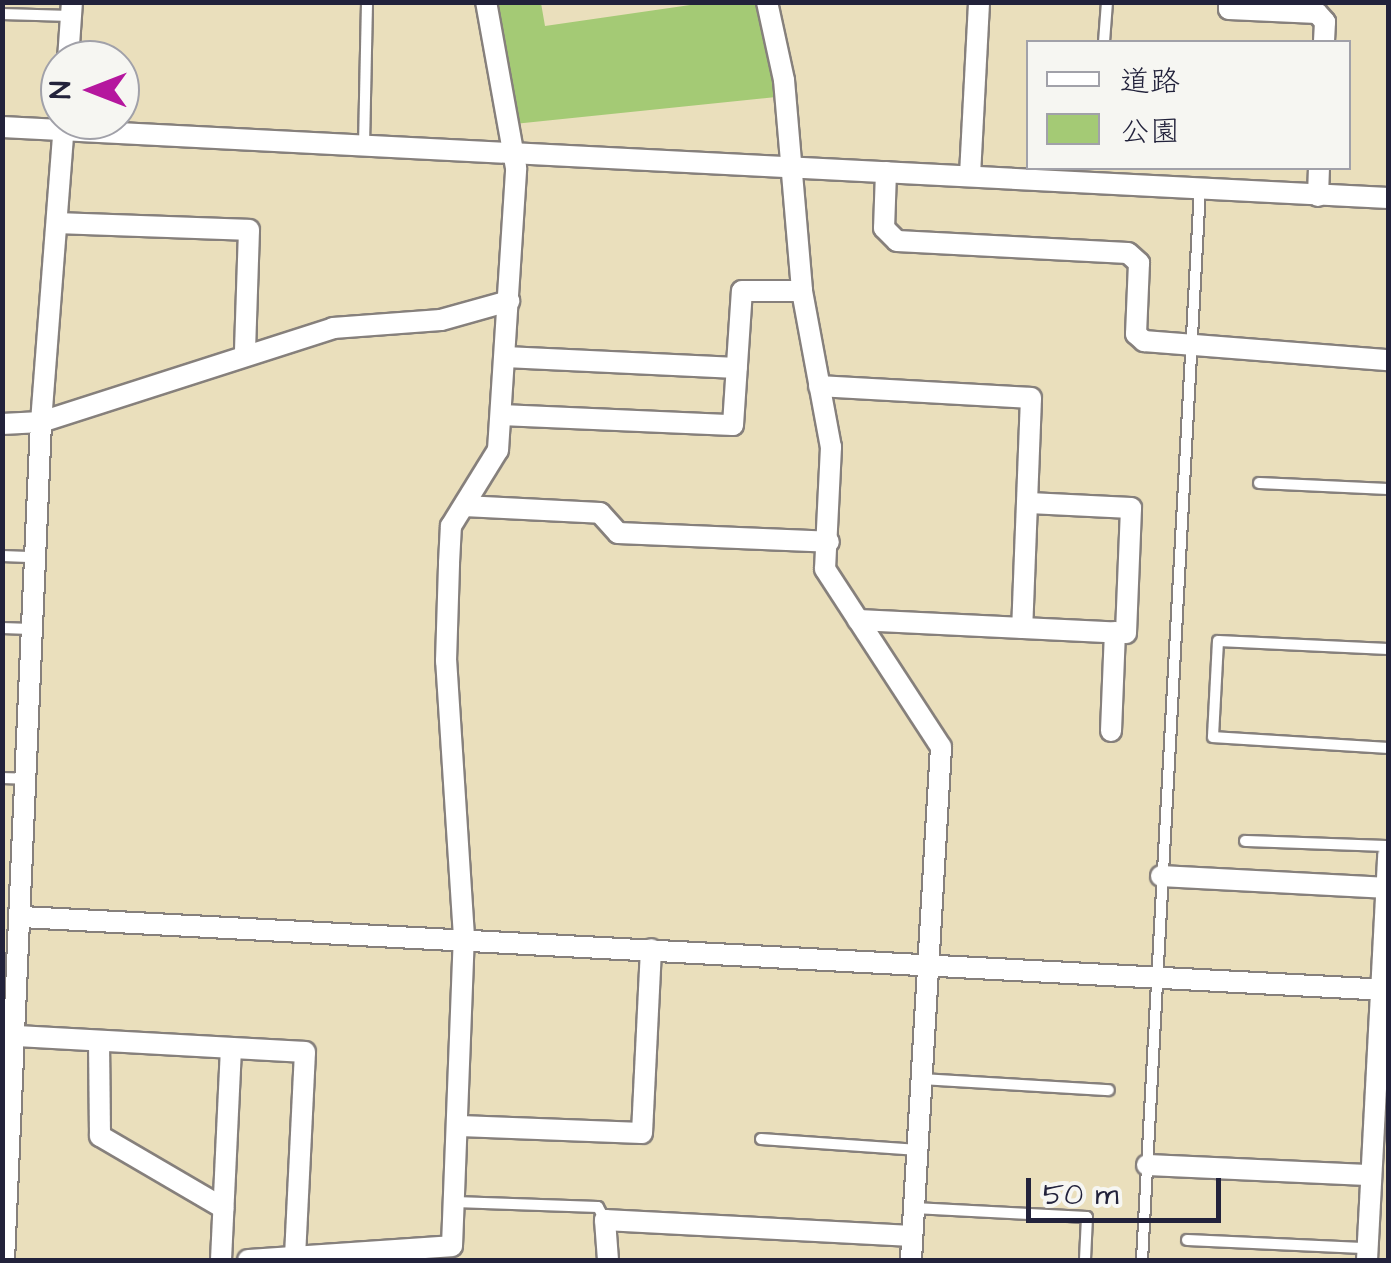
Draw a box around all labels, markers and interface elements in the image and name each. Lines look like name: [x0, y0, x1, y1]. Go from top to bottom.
north arrow: [40, 40, 140, 140]
legend: [1026, 40, 1351, 170]
text: 道路: [1120, 61, 1180, 103]
text: N: [42, 81, 81, 99]
text: 公園: [1120, 111, 1180, 153]
scale bar: [1031, 1158, 1226, 1220]
text: 50 m: [1043, 1174, 1119, 1216]

